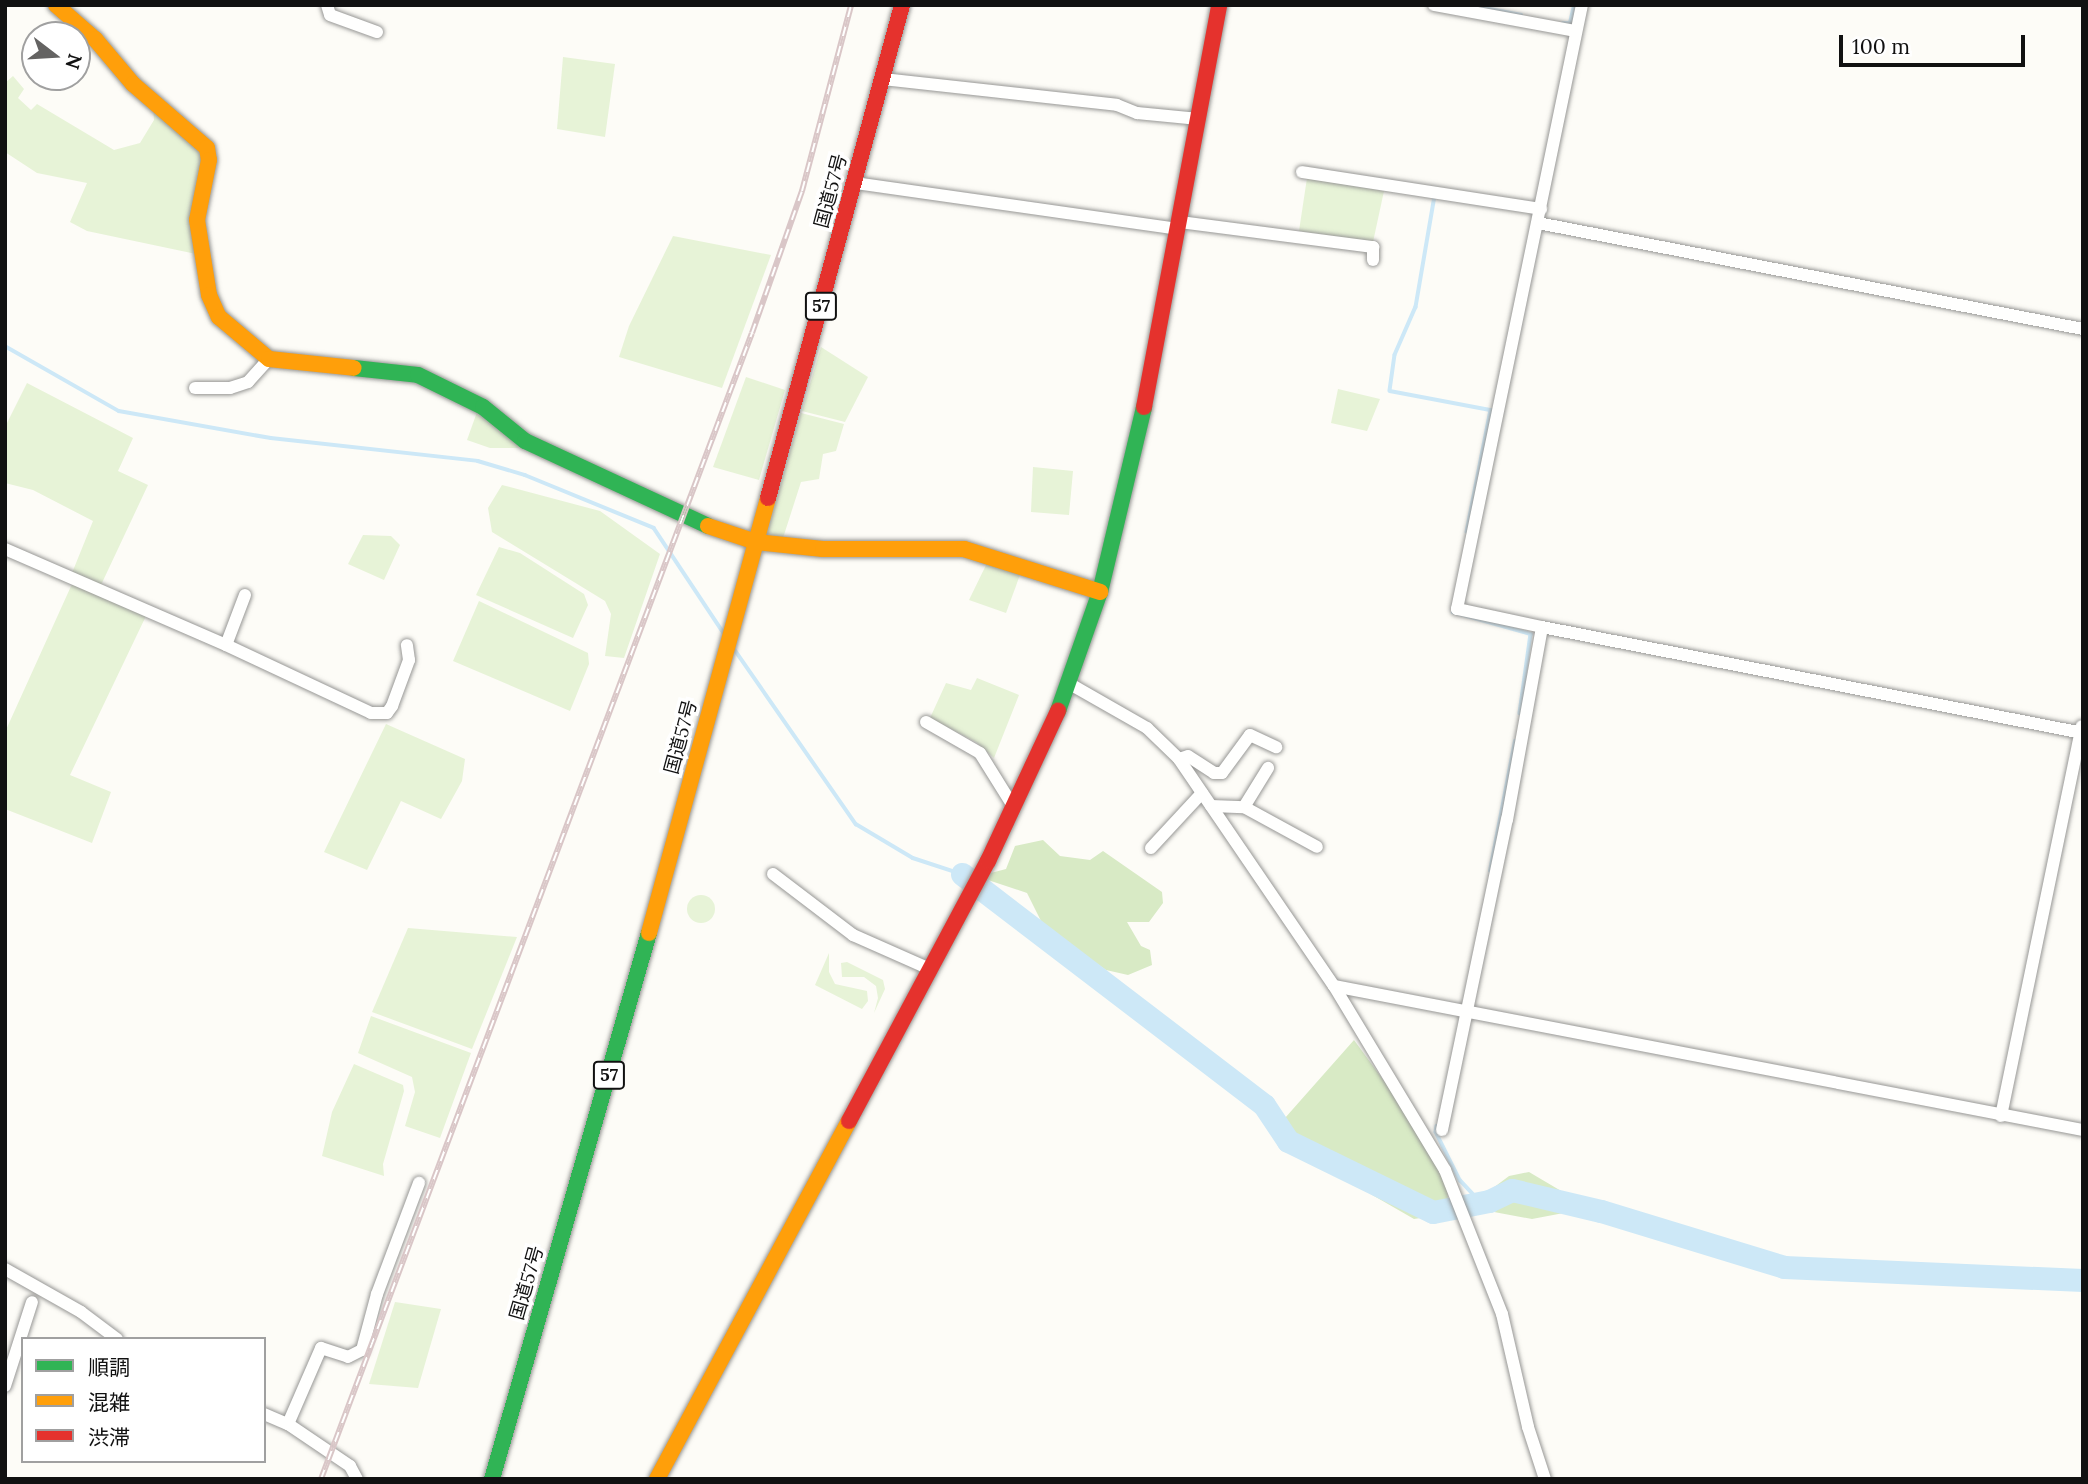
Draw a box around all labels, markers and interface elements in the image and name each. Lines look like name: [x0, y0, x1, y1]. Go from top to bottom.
north arrow: [21, 21, 91, 91]
scale bar: [1843, 21, 2028, 65]
text: 100 m: [1852, 33, 1910, 60]
text: N: [61, 51, 88, 72]
street label: 国道57号: [810, 151, 852, 231]
road number: 57: [804, 292, 838, 320]
street label: 国道57号: [660, 697, 702, 777]
road number: 57: [592, 1060, 626, 1090]
street label: 国道57号: [506, 1243, 548, 1323]
legend: [21, 1337, 266, 1463]
text: 順調: [88, 1354, 130, 1381]
text: 混雑: [88, 1389, 130, 1416]
text: 渋滞: [88, 1424, 130, 1451]

